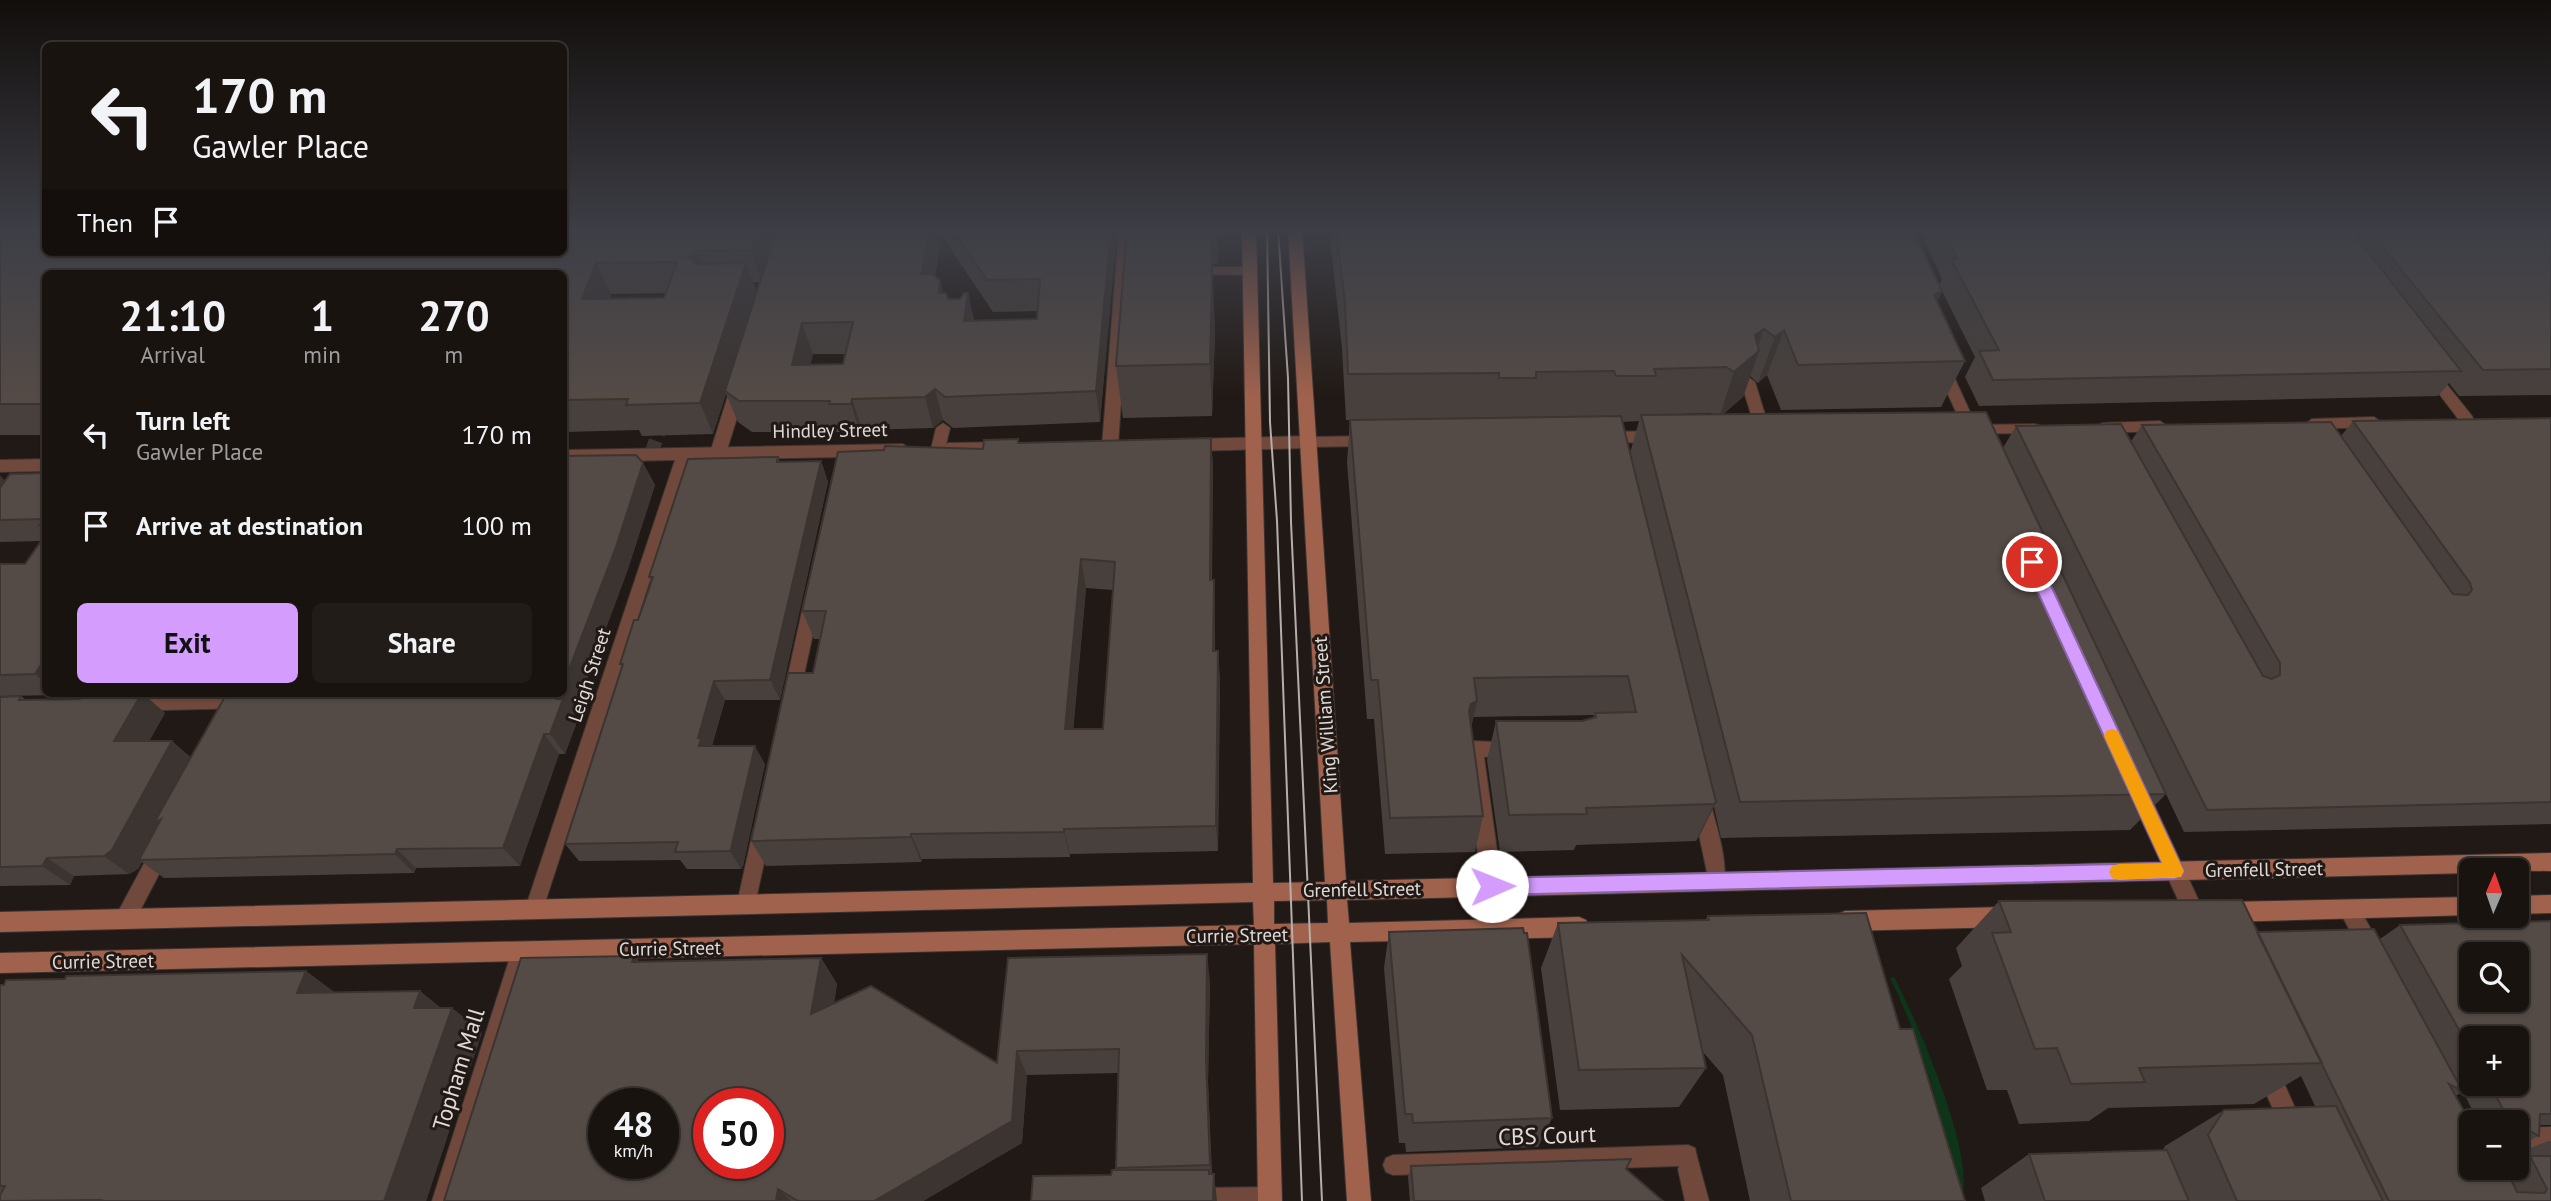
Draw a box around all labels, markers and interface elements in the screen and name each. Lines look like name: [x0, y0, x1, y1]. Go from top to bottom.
text: 170 m: [192, 63, 327, 127]
icon: left: [77, 70, 168, 161]
text: Gawler Place: [192, 125, 369, 167]
icon: arrive: [147, 203, 185, 241]
text: Then: [77, 206, 133, 239]
text: 21:10: [119, 288, 226, 343]
text: 1: [310, 288, 334, 343]
text: 270: [418, 288, 490, 343]
text: Arrival: [140, 340, 205, 369]
text: min: [303, 340, 341, 369]
text: m: [445, 340, 463, 369]
text: Turn left: [136, 404, 230, 437]
icon: left: [77, 416, 115, 454]
street label: Hindley Street: [772, 417, 888, 443]
text: 170 m: [461, 418, 532, 451]
text: Gawler Place: [136, 437, 263, 466]
icon: arrive: [77, 507, 115, 545]
text: Arrive at destination: [136, 509, 363, 542]
text: 100 m: [461, 509, 532, 542]
pin: [2002, 532, 2062, 592]
icon: arrive: [2013, 543, 2051, 581]
button: Exit: [77, 603, 298, 683]
button: Share: [312, 603, 532, 683]
street label: Leigh Street: [562, 624, 616, 725]
street label: King William Street: [1307, 635, 1342, 794]
position arrow: [1455, 849, 1529, 923]
street label: Grenfell Street: [2205, 856, 2324, 882]
north arrow: [2459, 858, 2529, 928]
map controls: [2459, 858, 2529, 1180]
street label: Grenfell Street: [1303, 876, 1422, 902]
street label: Currie Street: [1186, 922, 1289, 948]
street label: Currie Street: [619, 935, 722, 961]
button: search: [2459, 942, 2529, 1012]
street label: Currie Street: [52, 948, 155, 974]
street label: Topham Mall: [426, 1004, 490, 1134]
button: +: [2459, 1026, 2529, 1096]
speed limit sign: 50: [693, 1088, 784, 1179]
text: 48: [614, 1101, 653, 1147]
button: −: [2459, 1110, 2529, 1180]
street label: CBS Court: [1497, 1119, 1597, 1151]
text: km/h: [614, 1139, 653, 1162]

